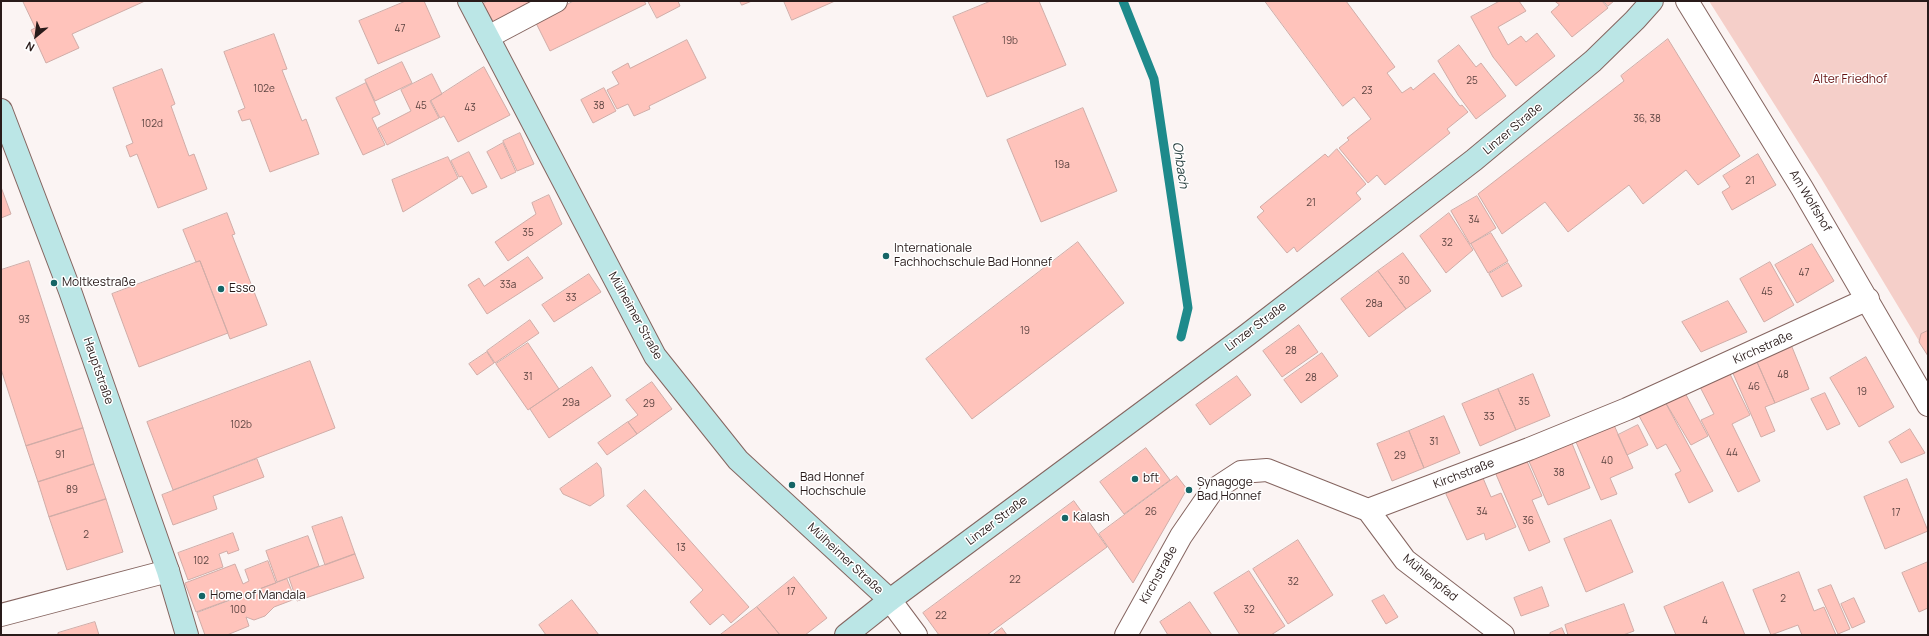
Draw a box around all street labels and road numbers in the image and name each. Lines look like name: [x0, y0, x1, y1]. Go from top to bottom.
street label: Linzer Straße: [1480, 100, 1546, 158]
street label: Am Wolfshof: [1786, 167, 1834, 235]
street label: Mülheimer Straße: [605, 270, 665, 362]
street label: Linzer Straße: [1223, 299, 1289, 355]
street label: Kirchstraße: [1731, 328, 1795, 368]
street label: Hauptstraße: [80, 336, 116, 406]
street label: Kirchstraße: [1432, 456, 1496, 492]
street label: Linzer Straße: [964, 493, 1030, 549]
street label: Mülheimer Straße: [804, 520, 886, 598]
street label: Kirchstraße: [1137, 544, 1181, 606]
street label: Mühlenpfad: [1400, 552, 1460, 604]

